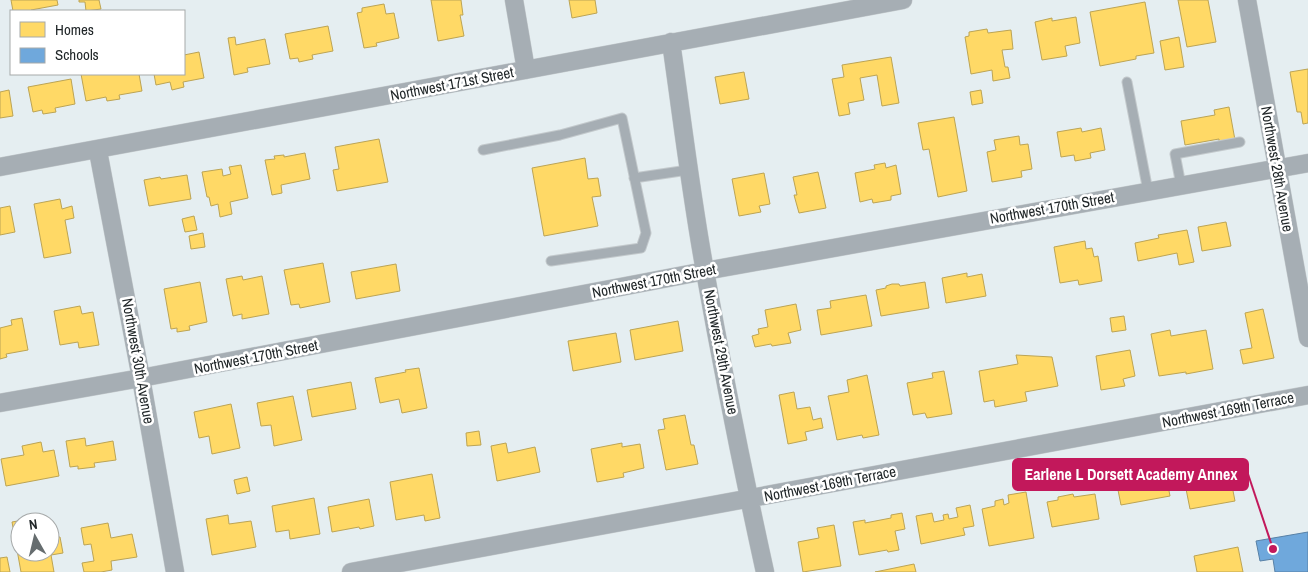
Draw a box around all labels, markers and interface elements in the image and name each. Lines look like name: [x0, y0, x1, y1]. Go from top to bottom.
legend: [10, 10, 185, 75]
text: Homes: [55, 19, 94, 40]
text: Schools: [55, 44, 99, 65]
street label: Northwest 171st Street: [388, 61, 516, 106]
street label: Northwest 28th Avenue: [1256, 105, 1299, 233]
street label: Northwest 170th Street: [988, 186, 1116, 229]
street label: Northwest 170th Street: [590, 258, 718, 303]
street label: Northwest 29th Avenue: [699, 288, 744, 416]
street label: Northwest 30th Avenue: [117, 297, 160, 425]
street label: Northwest 170th Street: [192, 334, 320, 379]
street label: Northwest 169th Terrace: [1160, 386, 1296, 433]
callout: Earlene L Dorsett Academy Annex: [1013, 459, 1248, 490]
street label: Northwest 169th Terrace: [762, 460, 898, 507]
text: Earlene L Dorsett Academy Annex: [1024, 463, 1238, 485]
north arrow: [10, 512, 60, 562]
text: N: [28, 515, 39, 534]

